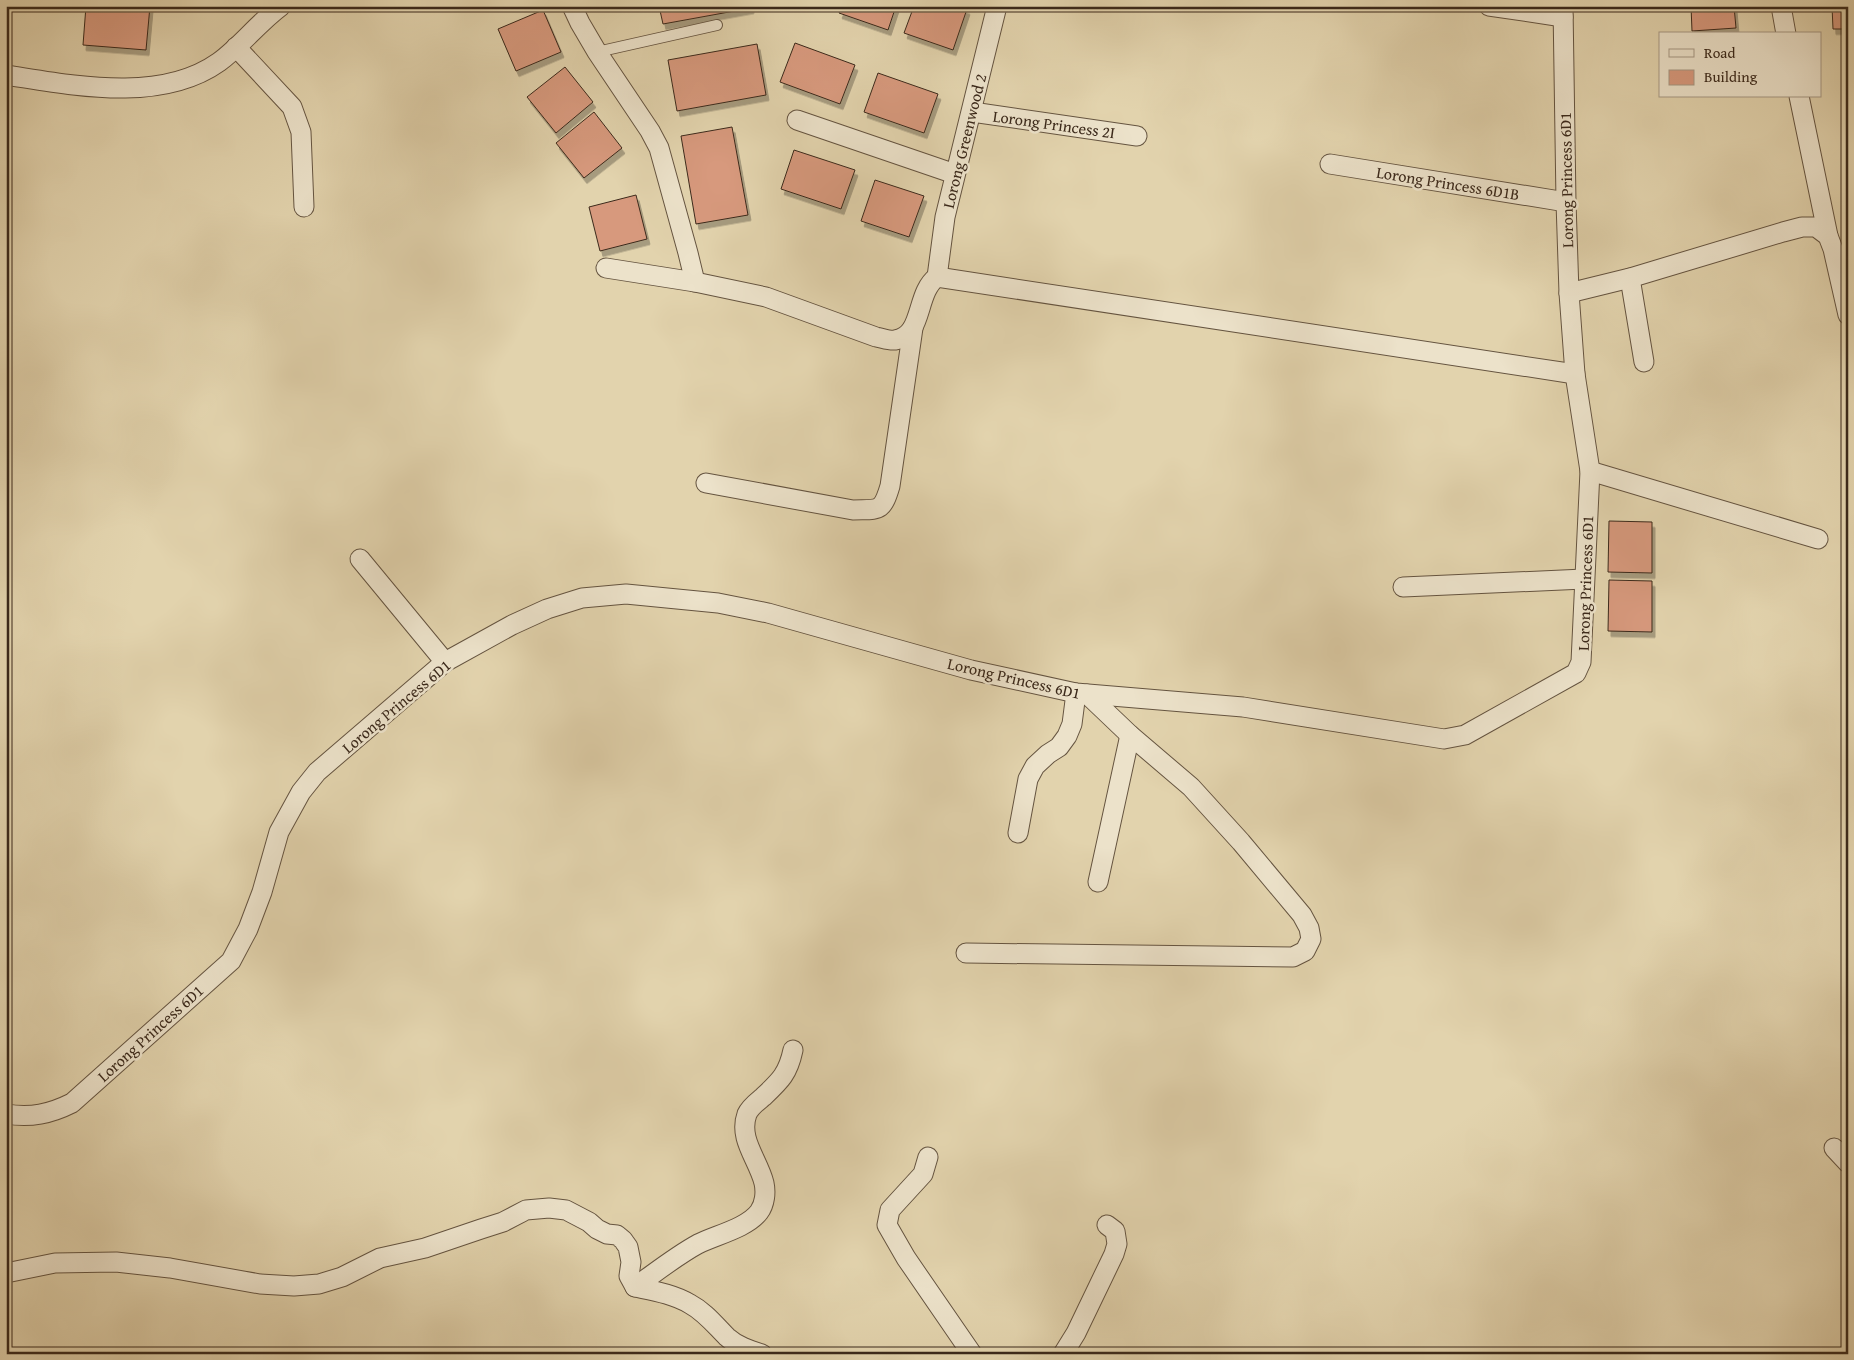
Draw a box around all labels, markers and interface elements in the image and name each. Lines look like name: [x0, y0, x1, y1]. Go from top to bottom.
legend: [1659, 32, 1822, 98]
text: Road: [1704, 42, 1735, 63]
text: Building: [1704, 66, 1758, 87]
street label: Lorong Greenwood 2: [936, 71, 992, 211]
street label: Lorong Princess 2I: [991, 104, 1117, 144]
street label: Lorong Princess 6D1: [1553, 112, 1579, 248]
street label: Lorong Princess 6D1B: [1375, 160, 1521, 206]
street label: Lorong Princess 6D1: [1571, 515, 1599, 651]
street label: Lorong Princess 6D1: [945, 651, 1083, 705]
street label: Lorong Princess 6D1: [336, 653, 456, 759]
street label: Lorong Princess 6D1: [92, 979, 208, 1087]

